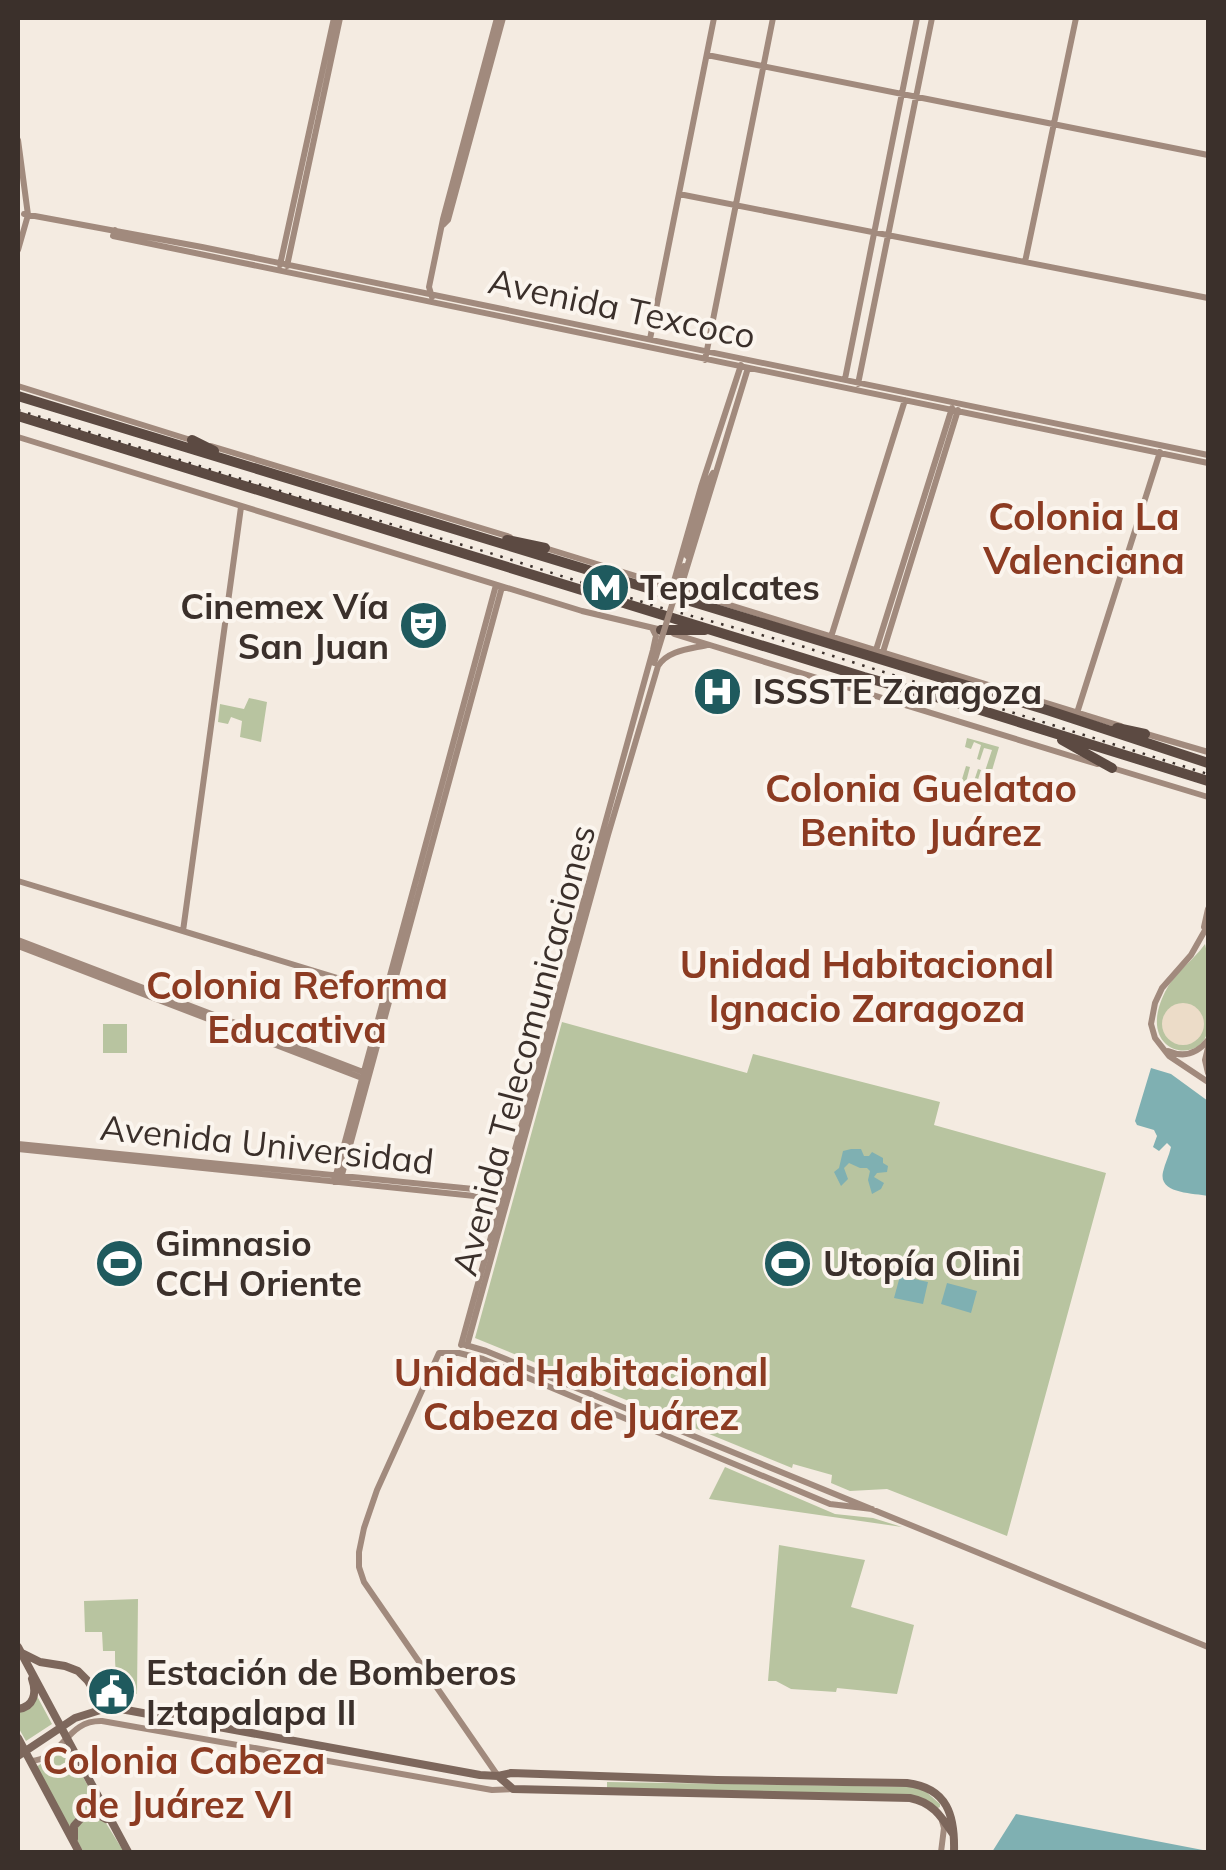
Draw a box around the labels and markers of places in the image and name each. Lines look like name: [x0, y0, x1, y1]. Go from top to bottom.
metro station icon: Tepalcates: [579, 561, 631, 613]
place label: Tepalcates: [640, 565, 820, 609]
place label: Cinemex Vía San Juan: [180, 584, 389, 668]
theatre icon: Cinemex Vía San Juan: [398, 600, 450, 652]
hospital icon: ISSSTE Zaragoza: [692, 665, 744, 717]
place label: ISSSTE Zaragoza: [753, 669, 1042, 713]
place label: Gimnasio CCH Oriente: [155, 1221, 362, 1305]
sports icon: Gimnasio CCH Oriente: [94, 1237, 146, 1289]
sports icon: Utopía Olini: [762, 1237, 814, 1289]
place label: Utopía Olini: [823, 1241, 1021, 1285]
place label: Estación de Bomberos Iztapalapa II: [146, 1650, 517, 1734]
public building icon: Estación de Bomberos Iztapalapa II: [85, 1666, 137, 1718]

